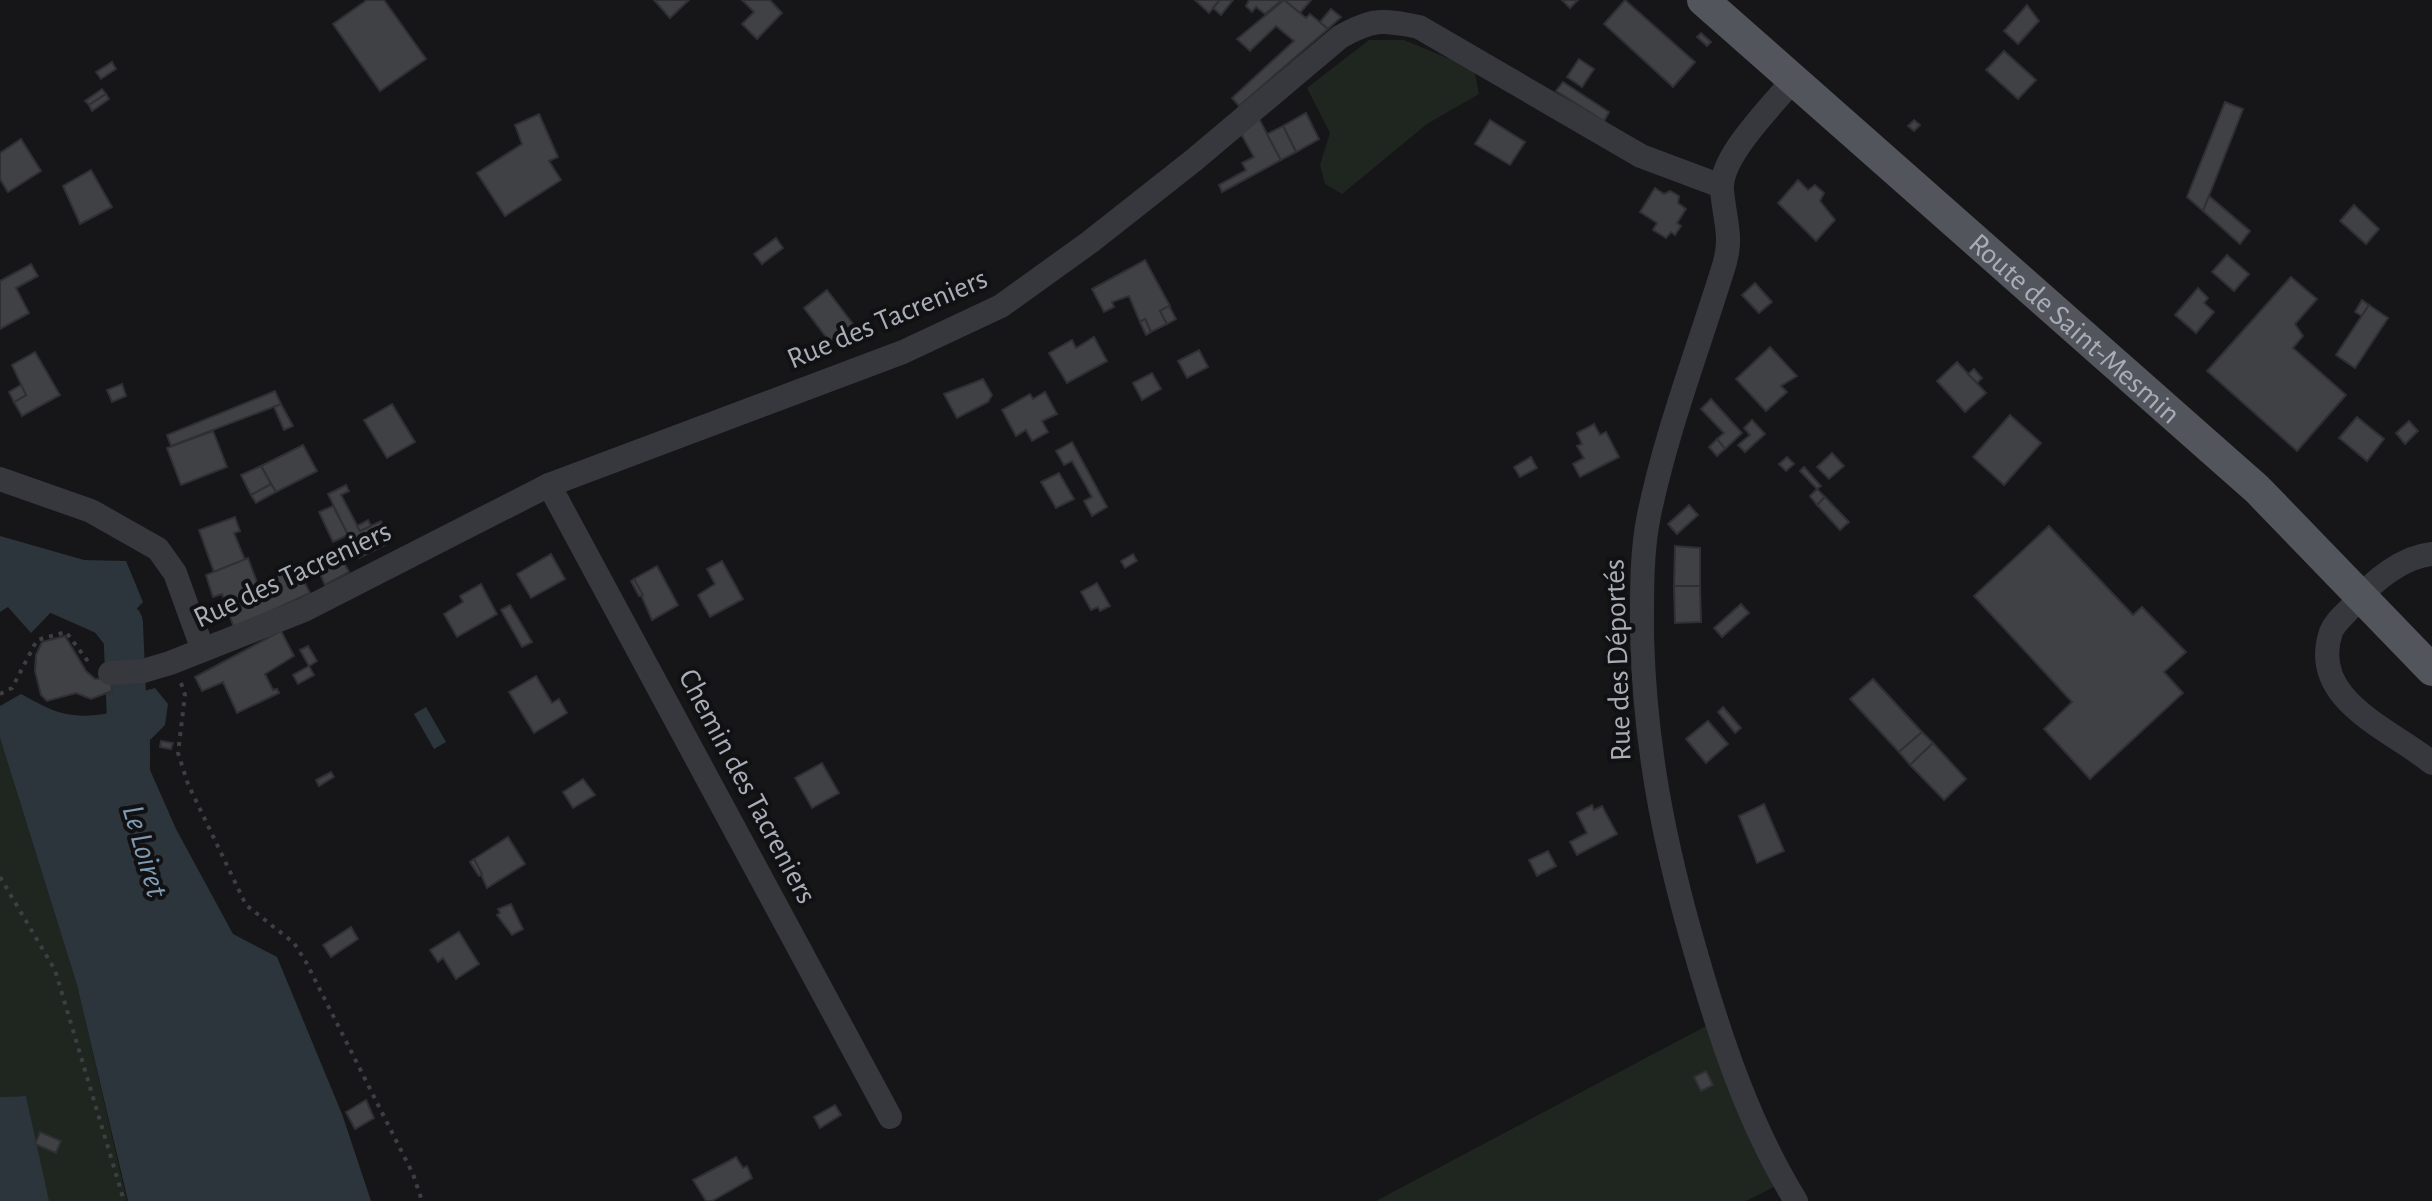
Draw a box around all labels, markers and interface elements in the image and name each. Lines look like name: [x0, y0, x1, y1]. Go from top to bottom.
street label: Route de Saint-Mesmin: [1963, 228, 2185, 430]
street label: Rue des Tacreniers: [783, 263, 992, 375]
street label: Rue des Tacreniers: [189, 516, 396, 634]
street label: Rue des Déportés: [1599, 558, 1637, 762]
street label: Chemin des Tacreniers: [673, 664, 822, 909]
water label: Le Loiret: [117, 801, 174, 902]

